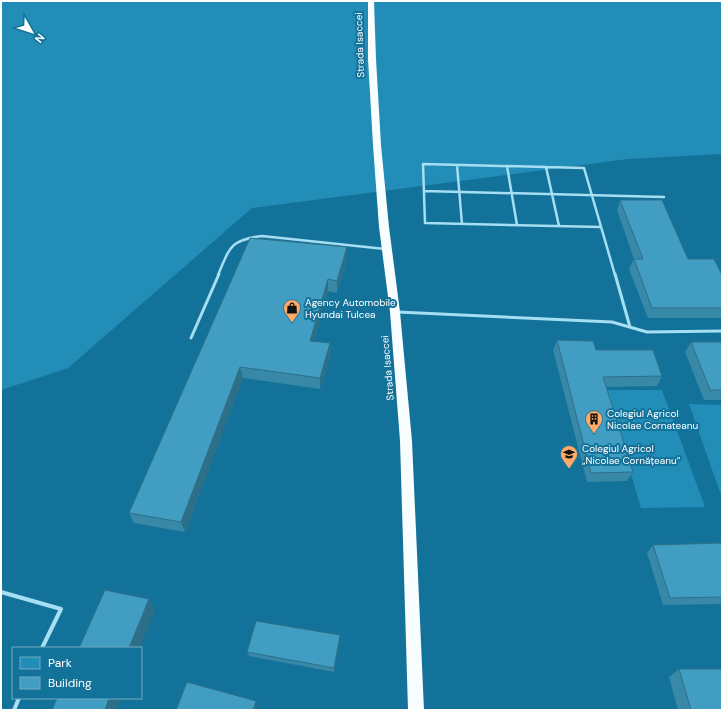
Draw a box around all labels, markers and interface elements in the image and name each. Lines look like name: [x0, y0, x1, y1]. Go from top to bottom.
north arrow: [12, 12, 52, 52]
street label: Strada Isaccei: [352, 12, 367, 78]
text: N: [32, 31, 48, 46]
place label: Agency Automobile Hyundai Tulcea: [305, 296, 396, 321]
shop icon: Agency Automobile Hyundai Tulcea: [282, 298, 302, 323]
street label: Strada Isaccei: [378, 335, 397, 401]
place label: Colegiul Agricol Nicolae Cornateanu: [607, 407, 698, 432]
building icon: Colegiul Agricol Nicolae Cornateanu: [584, 409, 604, 434]
place label: Colegiul Agricol „Nicolae Cornățeanu”: [582, 442, 681, 467]
school or university icon: Colegiul Agricol „Nicolae Cornățeanu”: [559, 444, 579, 469]
legend: [12, 647, 142, 699]
text: Park: [48, 655, 72, 671]
text: Building: [48, 675, 92, 691]

